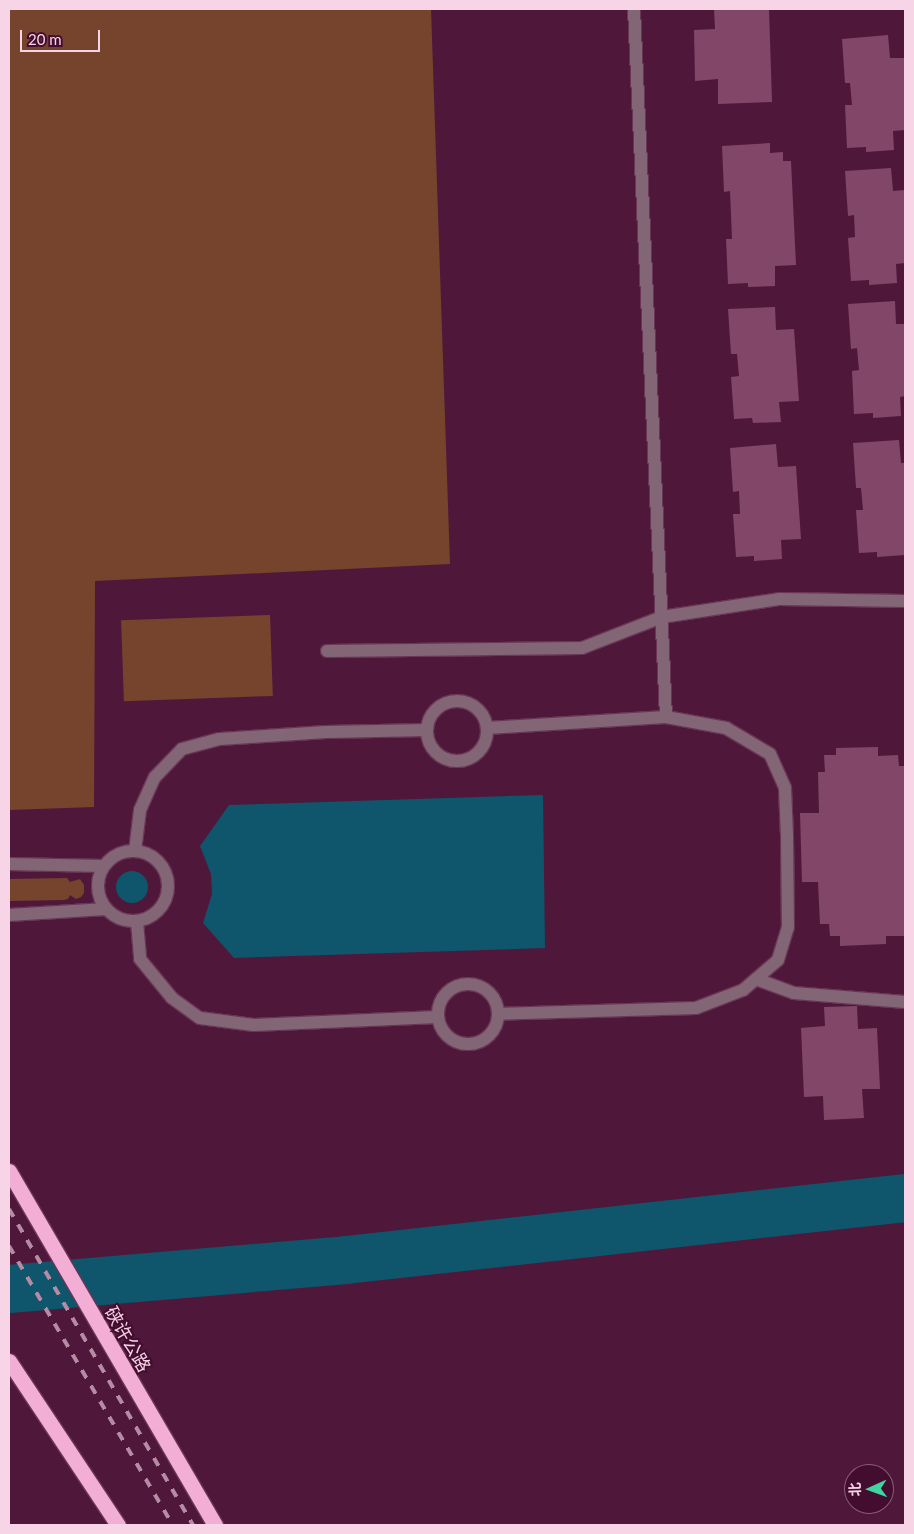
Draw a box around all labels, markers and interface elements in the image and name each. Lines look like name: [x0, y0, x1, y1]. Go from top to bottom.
scale bar: [22, 20, 102, 52]
text: 20 m: [28, 30, 62, 48]
street label: 硖许公路: [101, 1302, 155, 1376]
north arrow: [844, 1464, 894, 1514]
text: 北: [846, 1482, 863, 1497]

